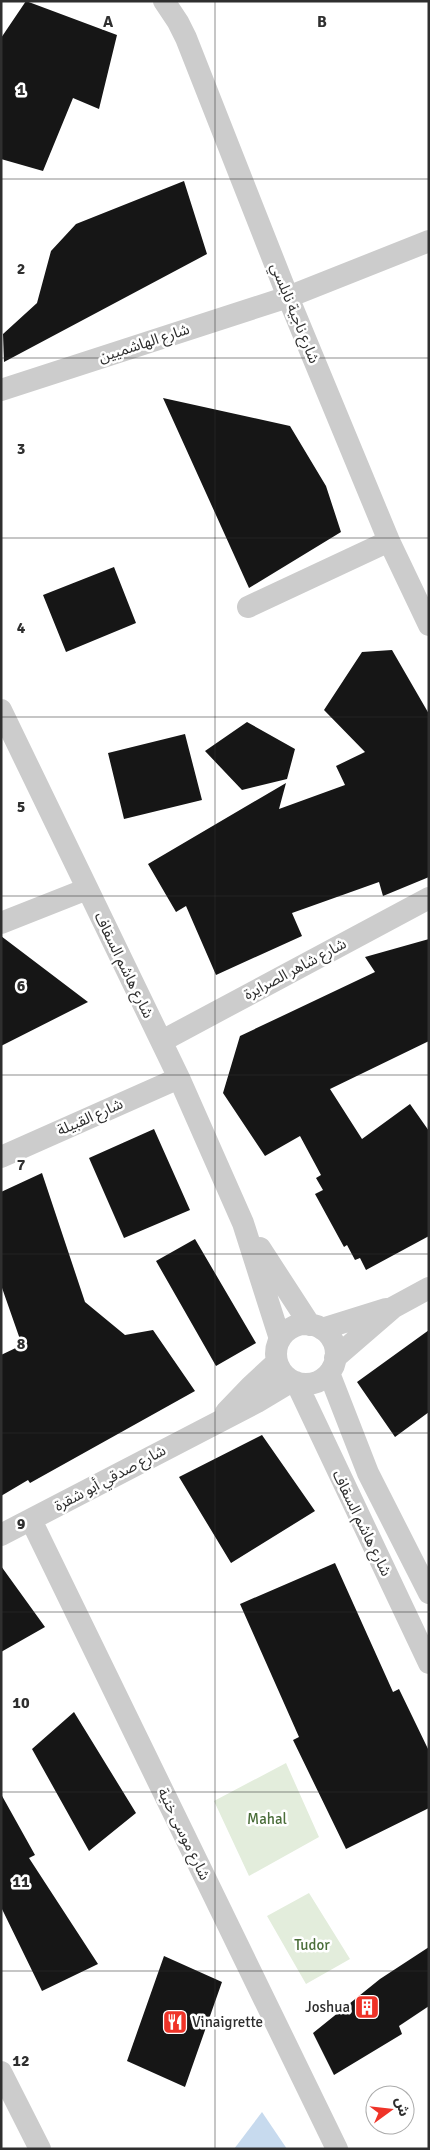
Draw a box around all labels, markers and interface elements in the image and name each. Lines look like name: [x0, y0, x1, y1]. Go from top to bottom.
text: A: [103, 12, 114, 32]
text: B: [317, 12, 327, 32]
text: 1: [17, 80, 26, 100]
text: 2: [17, 259, 25, 279]
street label: شارع ناجية نابلسي: [264, 260, 323, 367]
street label: شارع الهاشميين: [96, 320, 193, 369]
text: 3: [17, 439, 25, 459]
text: 4: [17, 618, 26, 638]
text: 5: [17, 797, 25, 817]
street label: شارع هاشم السقاف: [88, 909, 158, 1022]
street label: شارع شاهر الصرايرة: [241, 934, 351, 1006]
text: 6: [17, 976, 26, 996]
street label: شارع القبيلة: [54, 1094, 127, 1142]
text: 7: [17, 1155, 26, 1175]
text: 8: [17, 1334, 26, 1354]
street label: شارع صدقي أبو شقرة: [51, 1441, 170, 1518]
street label: شارع هاشم السقاف: [326, 1467, 396, 1580]
text: 9: [17, 1514, 26, 1534]
text: 10: [12, 1693, 30, 1713]
street label: شارع موسى خنية: [151, 1785, 214, 1885]
park label: Mahal: [247, 1810, 287, 1828]
text: 11: [12, 1872, 30, 1892]
park label: Tudor: [294, 1936, 330, 1954]
building icon: Joshua: [354, 1994, 380, 2020]
place label: Joshua: [305, 1998, 350, 2016]
restaurant icon: Vinaigrette: [162, 2009, 188, 2035]
place label: Vinaigrette: [192, 2013, 263, 2031]
text: 12: [12, 2051, 30, 2071]
north arrow: [365, 2085, 415, 2135]
text: ش: [391, 2095, 413, 2118]

